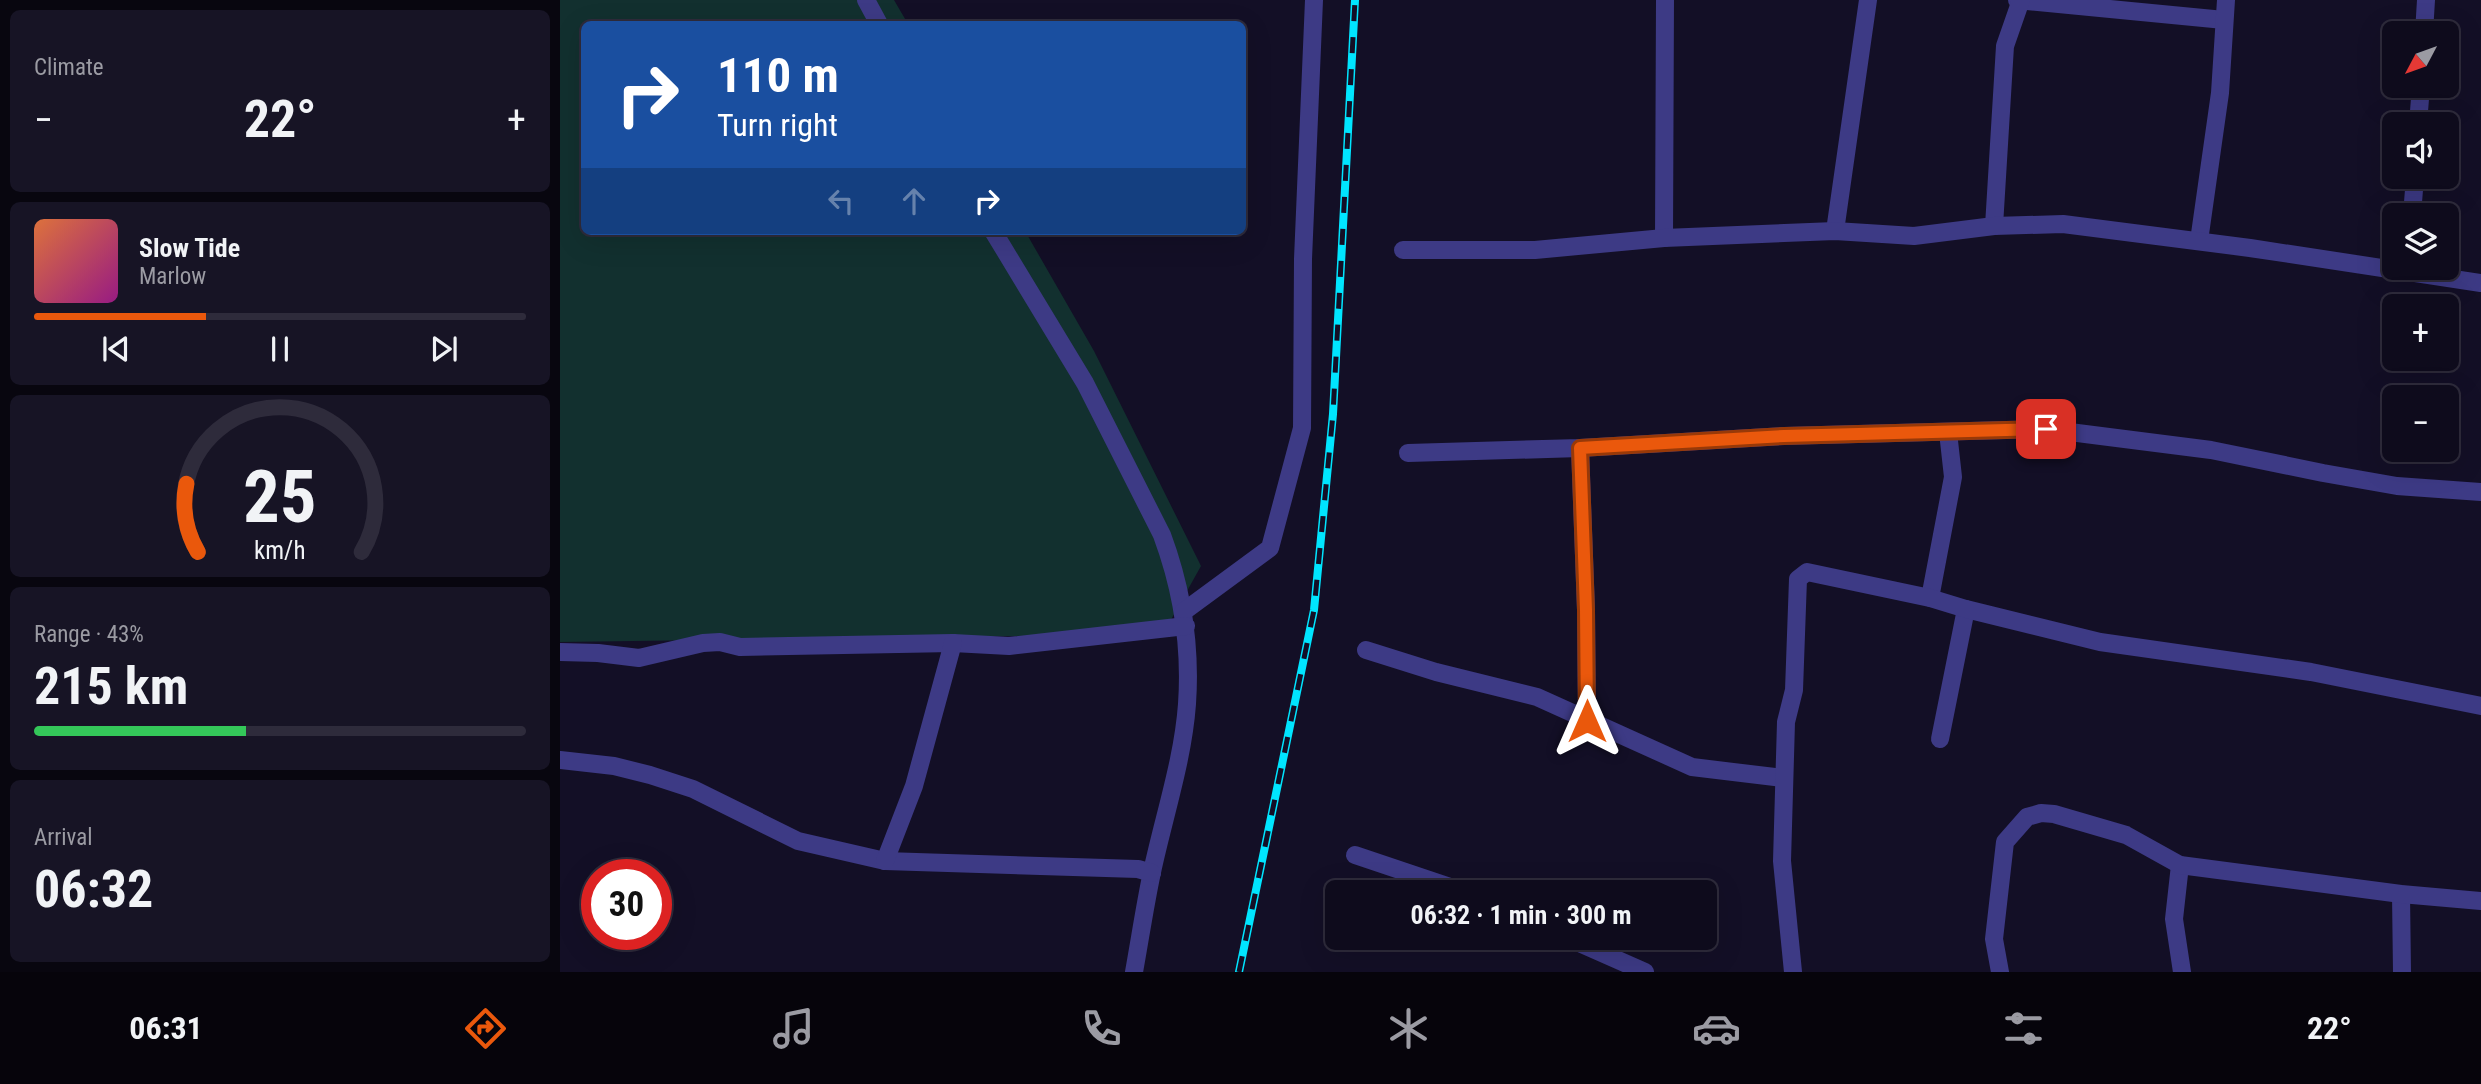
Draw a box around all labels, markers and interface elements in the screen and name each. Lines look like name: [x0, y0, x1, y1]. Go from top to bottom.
north arrow: [2382, 21, 2459, 98]
map controls: [2382, 21, 2459, 462]
text: 110 m: [717, 47, 839, 104]
icon: right: [602, 49, 693, 140]
text: Climate: [34, 54, 104, 81]
text: 22°: [244, 89, 316, 150]
text: −: [34, 98, 53, 142]
text: +: [507, 98, 526, 142]
text: Turn right: [717, 106, 838, 144]
button: sound: [2382, 112, 2459, 189]
icon: left: [822, 182, 860, 220]
icon: ahead: [895, 182, 933, 220]
icon: right: [968, 182, 1006, 220]
button: layers: [2382, 203, 2459, 280]
text: Slow Tide: [139, 233, 240, 263]
text: Marlow: [139, 263, 206, 290]
button: +: [2382, 294, 2459, 371]
icon: previous: [97, 330, 135, 368]
icon: pause: [261, 330, 299, 368]
icon: next: [425, 330, 463, 368]
button: −: [2382, 385, 2459, 462]
pin: [2016, 399, 2076, 459]
icon: arrive: [2027, 410, 2065, 448]
text: 25: [243, 454, 317, 540]
text: km/h: [254, 536, 306, 565]
text: Range · 43%: [34, 621, 144, 648]
text: 215 km: [34, 656, 188, 717]
position arrow: [1550, 684, 1624, 758]
text: Arrival: [34, 824, 93, 851]
text: 06:32: [34, 859, 153, 920]
speed limit sign: 30: [581, 859, 672, 950]
text: 06:32 · 1 min · 300 m: [1411, 900, 1631, 930]
icon: directions: [461, 1004, 510, 1053]
icon: music: [769, 1004, 818, 1053]
icon: phone: [1077, 1004, 1126, 1053]
icon: climate: [1384, 1004, 1433, 1053]
icon: car: [1692, 1004, 1741, 1053]
icon: filters: [1999, 1004, 2048, 1053]
text: 06:31: [129, 1009, 203, 1047]
text: 22°: [2307, 1009, 2352, 1047]

